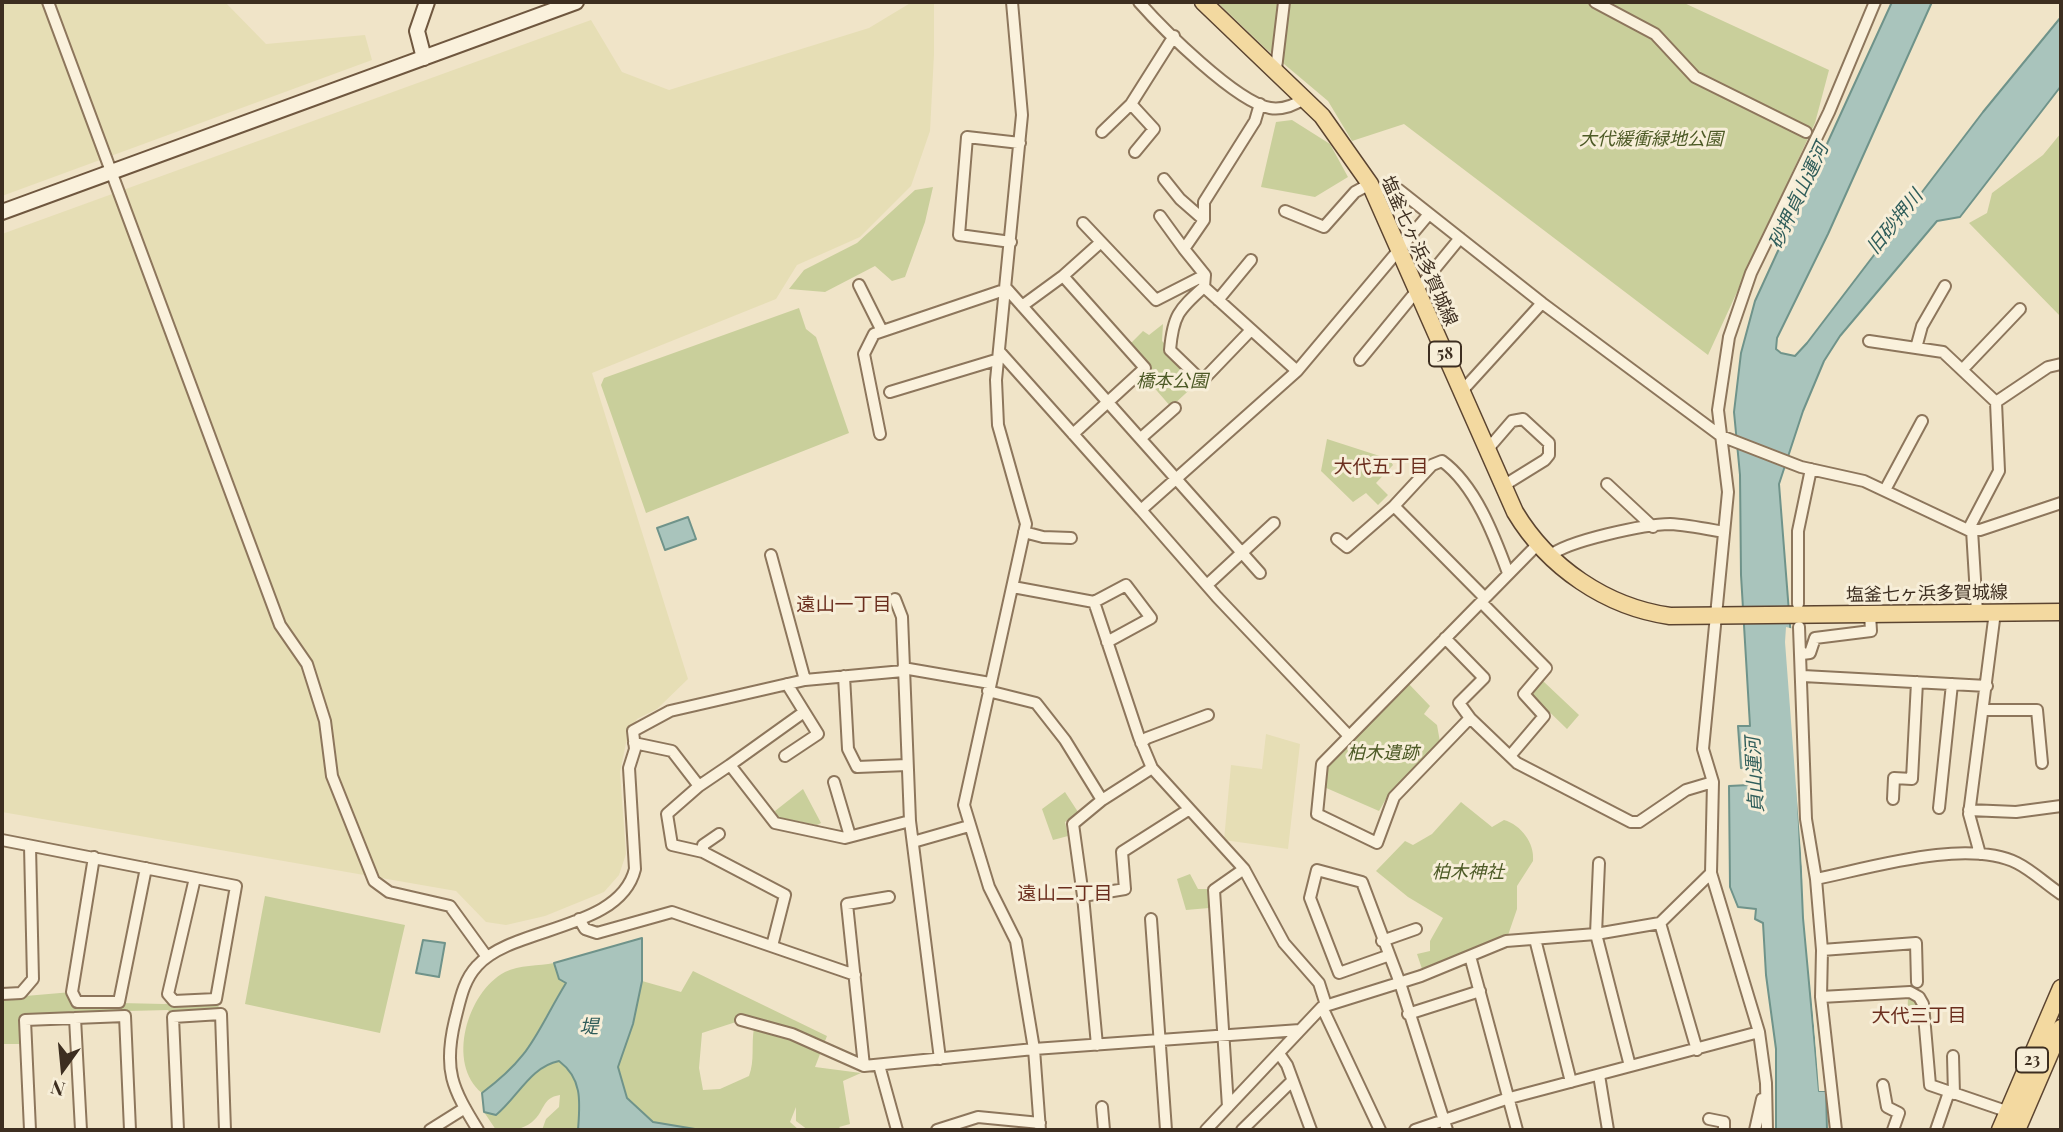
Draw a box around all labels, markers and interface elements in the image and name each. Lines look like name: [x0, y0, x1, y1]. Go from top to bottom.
park label: 大代緩衝緑地公園: [1579, 128, 1723, 150]
water label: 砂押貞山運河: [1765, 140, 1833, 252]
street label: 塩釜七ヶ浜多賀城線: [1376, 173, 1462, 329]
water label: 旧砂押川: [1862, 185, 1928, 259]
road number: 58: [1429, 342, 1461, 366]
park label: 橋本公園: [1136, 370, 1208, 392]
district label: 大代五丁目: [1334, 456, 1428, 478]
street label: 塩釜七ヶ浜多賀城線: [1846, 582, 2008, 606]
district label: 遠山一丁目: [797, 594, 891, 616]
water label: 貞山運河: [1742, 736, 1768, 814]
park label: 柏木遺跡: [1347, 742, 1419, 764]
park label: 柏木神社: [1432, 861, 1504, 883]
district label: 遠山二丁目: [1018, 883, 1112, 905]
district label: 大代三丁目: [1872, 1005, 1966, 1027]
water label: 堤: [580, 1016, 598, 1038]
north arrow: [28, 1034, 98, 1104]
road number: 23: [2016, 1048, 2048, 1072]
text: N: [48, 1075, 68, 1104]

